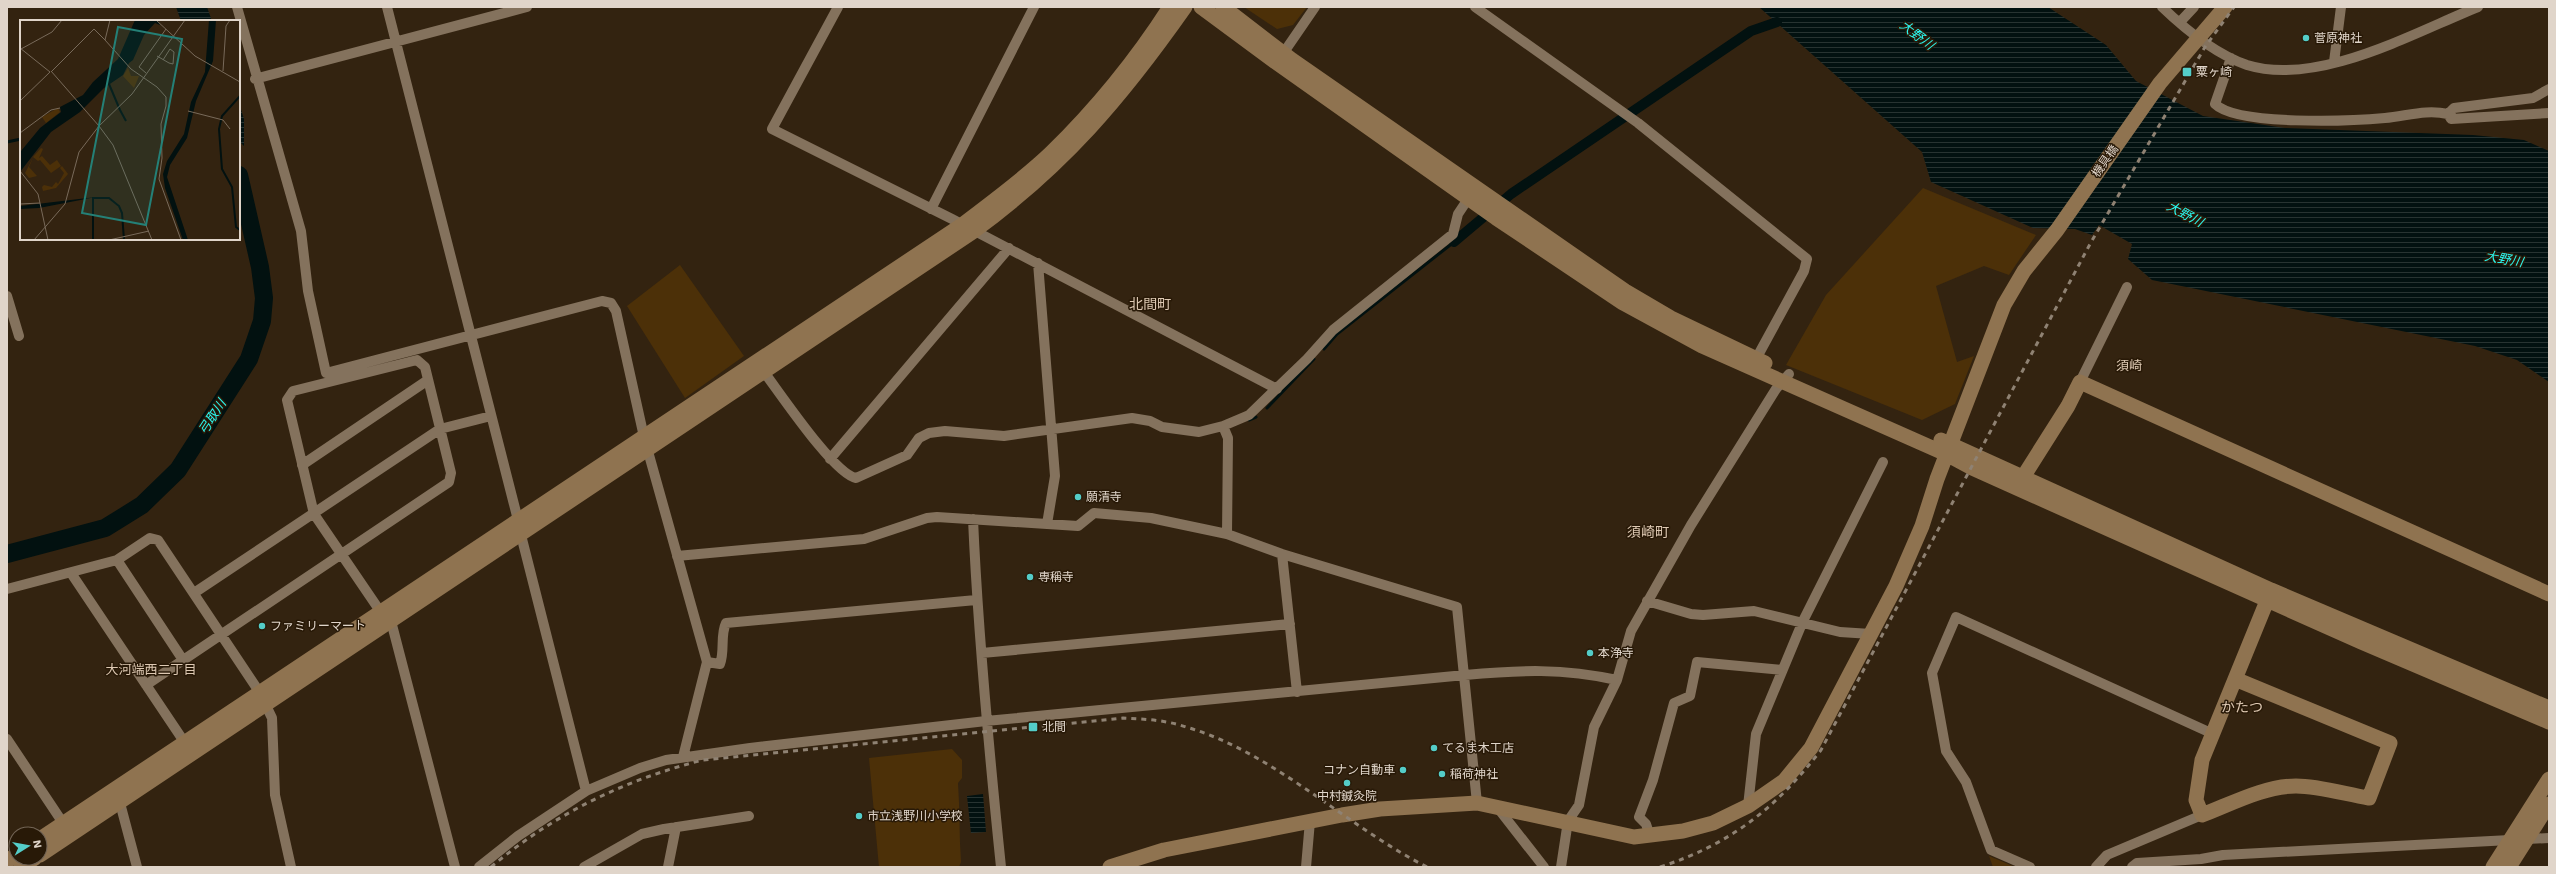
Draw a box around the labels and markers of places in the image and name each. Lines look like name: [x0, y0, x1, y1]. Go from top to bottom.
place label: 菅原神社: [2314, 31, 2362, 45]
marker: 菅原神社: [2301, 33, 2311, 43]
place label: 粟ヶ崎: [2196, 65, 2232, 79]
marker: 粟ヶ崎: [2181, 66, 2193, 78]
place label: 願清寺: [1086, 490, 1122, 504]
marker: 願清寺: [1073, 492, 1083, 502]
place label: 専稱寺: [1038, 570, 1074, 584]
marker: 専稱寺: [1025, 572, 1035, 582]
place label: ファミリーマート: [270, 619, 366, 633]
marker: ファミリーマート: [257, 621, 267, 631]
place label: 本浄寺: [1598, 646, 1634, 660]
marker: 本浄寺: [1585, 648, 1595, 658]
place label: 北間: [1042, 720, 1066, 734]
marker: 北間: [1027, 721, 1039, 733]
place label: てるま木工店: [1442, 741, 1514, 755]
marker: てるま木工店: [1429, 743, 1439, 753]
place label: コナン自動車: [1323, 763, 1395, 777]
marker: コナン自動車: [1398, 765, 1408, 775]
place label: 稲荷神社: [1450, 767, 1498, 781]
marker: 稲荷神社: [1437, 769, 1447, 779]
marker: 中村鍼灸院: [1342, 778, 1352, 788]
place label: 中村鍼灸院: [1317, 789, 1377, 803]
place label: 市立浅野川小学校: [867, 809, 963, 823]
marker: 市立浅野川小学校: [854, 811, 864, 821]

